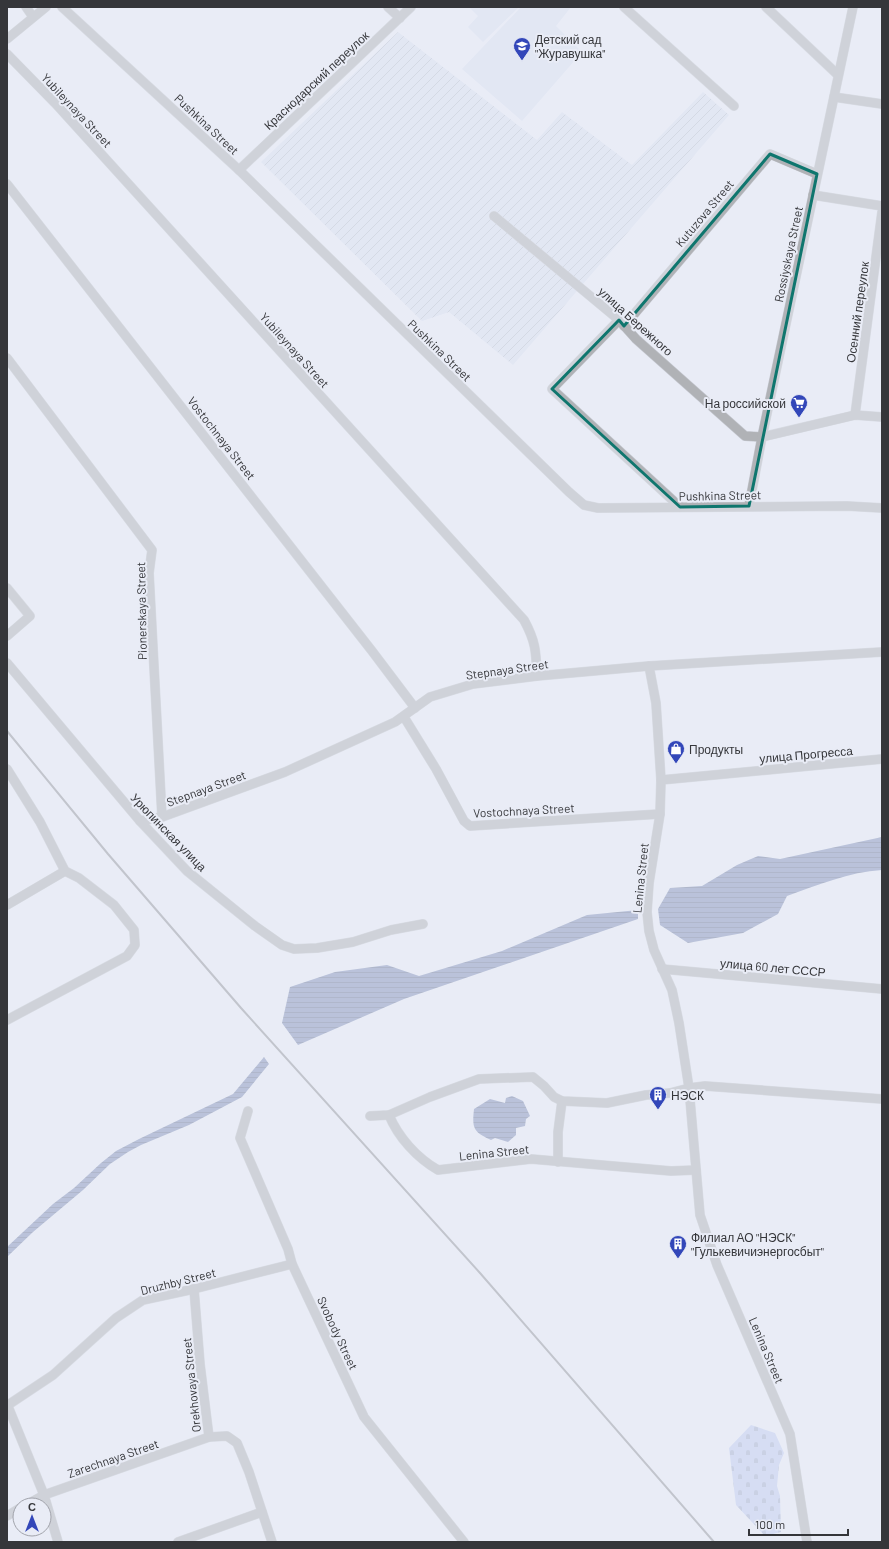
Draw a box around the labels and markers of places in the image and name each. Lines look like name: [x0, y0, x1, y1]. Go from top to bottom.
place label: Детский сад "Журавушка": [535, 32, 605, 61]
school or university icon: Детский сад "Журавушка": [512, 36, 532, 61]
supermarket icon: На российской: [789, 393, 809, 418]
place label: На российской: [705, 396, 786, 411]
shop icon: Продукты: [666, 739, 686, 764]
place label: Продукты: [689, 742, 743, 757]
building icon: НЭСК: [648, 1085, 668, 1110]
place label: НЭСК: [671, 1088, 704, 1102]
place label: Филиал АО "НЭСК" "Гулькевичиэнергосбыт": [691, 1230, 824, 1259]
building icon: Филиал АО "НЭСК" "Гулькевичиэнергосбыт": [668, 1234, 688, 1259]

